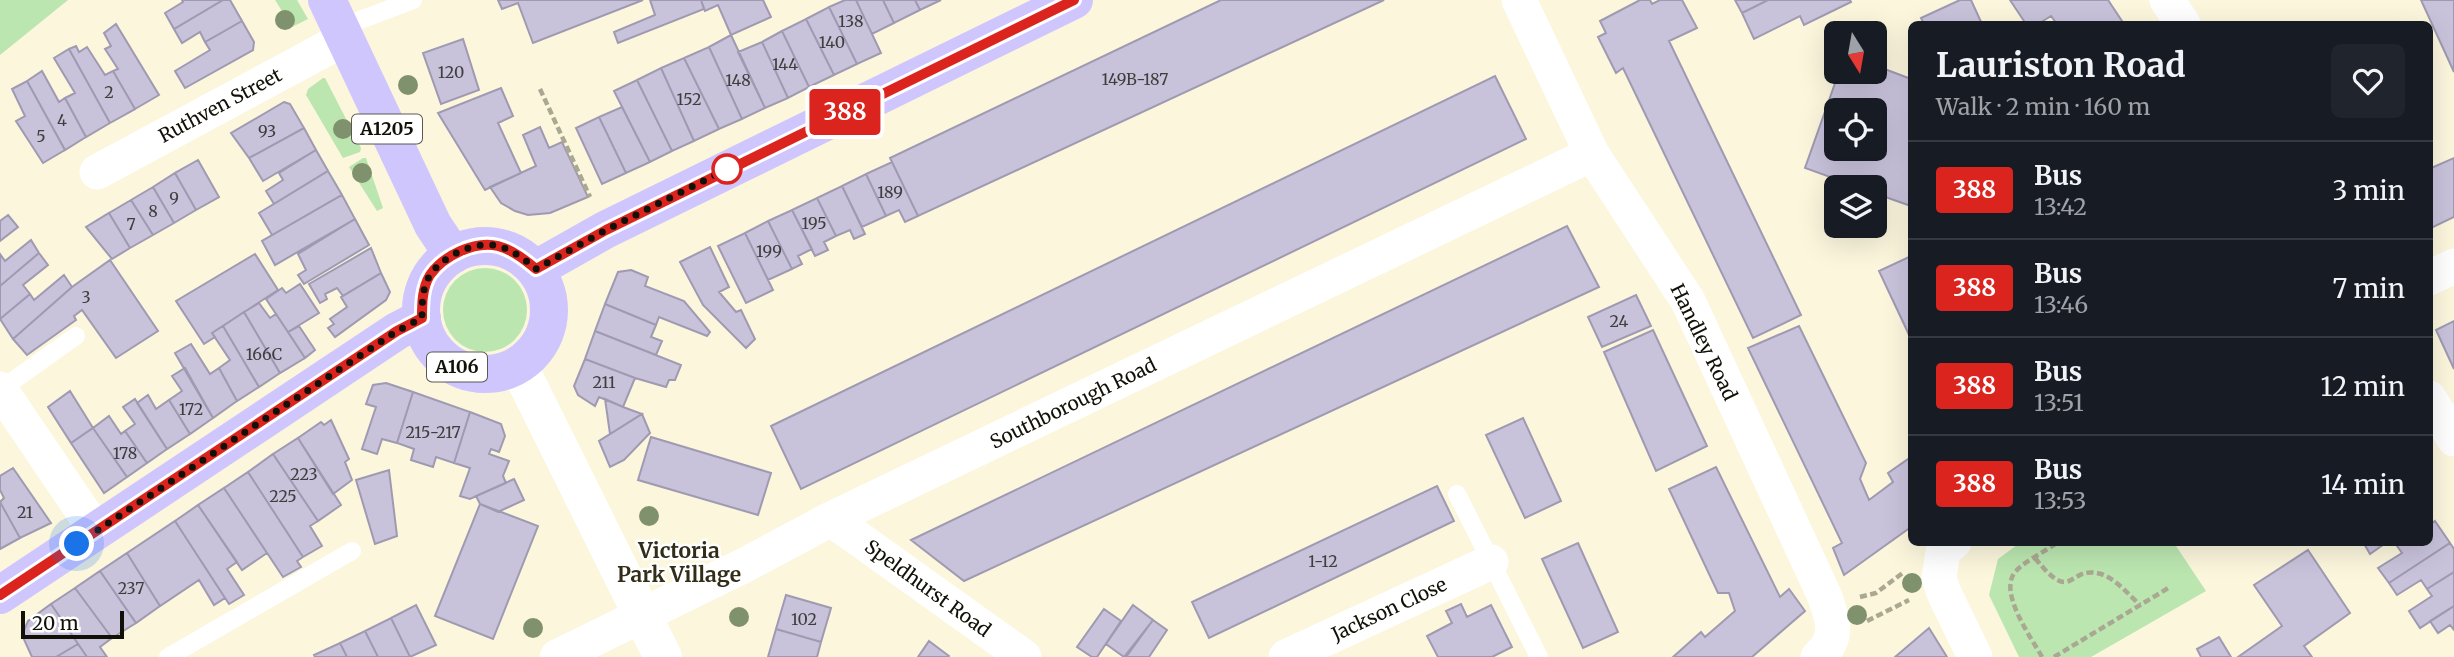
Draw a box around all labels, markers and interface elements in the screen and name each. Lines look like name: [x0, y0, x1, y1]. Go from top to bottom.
house number: 138: [838, 11, 864, 31]
north arrow: [1824, 21, 1886, 84]
map controls: [1824, 21, 1887, 238]
house number: 140: [819, 32, 845, 52]
button: heart: [2331, 44, 2405, 118]
text: Lauriston Road: [1936, 45, 2186, 86]
house number: 144: [772, 54, 798, 74]
street label: Ruthven Street: [154, 62, 286, 148]
house number: 120: [438, 62, 464, 82]
house number: 149B-187: [1102, 69, 1168, 89]
house number: 148: [725, 70, 751, 90]
house number: 2: [104, 82, 114, 102]
house number: 152: [677, 89, 701, 109]
line badge: 388: [805, 89, 885, 135]
text: Walk · 2 min · 160 m: [1936, 92, 2150, 121]
text: 388: [823, 96, 867, 127]
button: locate: [1824, 98, 1887, 161]
house number: 4: [57, 110, 67, 130]
road number: A1205: [352, 114, 422, 144]
house number: 93: [258, 121, 276, 141]
house number: 5: [36, 126, 46, 146]
unlabelled marker: [712, 154, 742, 184]
text: Bus: [2034, 159, 2082, 192]
text: 388: [1953, 174, 1996, 205]
text: 3 min: [2333, 174, 2405, 207]
button: layers: [1824, 175, 1887, 238]
house number: 189: [877, 182, 903, 202]
house number: 9: [169, 188, 179, 208]
text: 13:42: [2034, 192, 2087, 221]
house number: 8: [148, 201, 158, 221]
house number: 195: [801, 213, 827, 233]
house number: 7: [126, 214, 136, 234]
house number: 199: [756, 241, 782, 261]
text: Bus: [2034, 257, 2082, 290]
text: 388: [1953, 272, 1996, 303]
text: 7 min: [2333, 272, 2405, 305]
street label: Handley Road: [1665, 280, 1743, 404]
house number: 3: [81, 287, 91, 307]
text: 13:46: [2034, 290, 2088, 319]
house number: 24: [1610, 311, 1629, 331]
house number: 166C: [246, 344, 282, 364]
road number: A106: [427, 352, 487, 382]
street label: Southborough Road: [986, 352, 1160, 454]
text: Bus: [2034, 355, 2082, 388]
text: 388: [1953, 370, 1996, 401]
text: 12 min: [2321, 370, 2405, 403]
house number: 211: [593, 372, 615, 392]
text: 13:51: [2034, 388, 2084, 417]
house number: 172: [179, 399, 203, 419]
house number: 215-217: [405, 422, 461, 442]
house number: 178: [113, 443, 137, 463]
text: Bus: [2034, 453, 2082, 486]
house number: 223: [290, 464, 318, 484]
text: 388: [1953, 468, 1996, 499]
text: 14 min: [2321, 468, 2405, 501]
house number: 225: [269, 486, 297, 506]
text: 13:53: [2034, 486, 2086, 515]
house number: 21: [17, 502, 33, 522]
your location: [59, 526, 94, 561]
street label: Speldhurst Road: [860, 534, 996, 642]
district label: Victoria Park Village: [617, 537, 741, 588]
house number: 1-12: [1308, 551, 1338, 571]
street label: Jackson Close: [1327, 572, 1450, 647]
house number: 237: [118, 578, 144, 598]
scale bar: [21, 608, 124, 640]
house number: 102: [791, 609, 817, 629]
text: 20 m: [32, 611, 79, 635]

